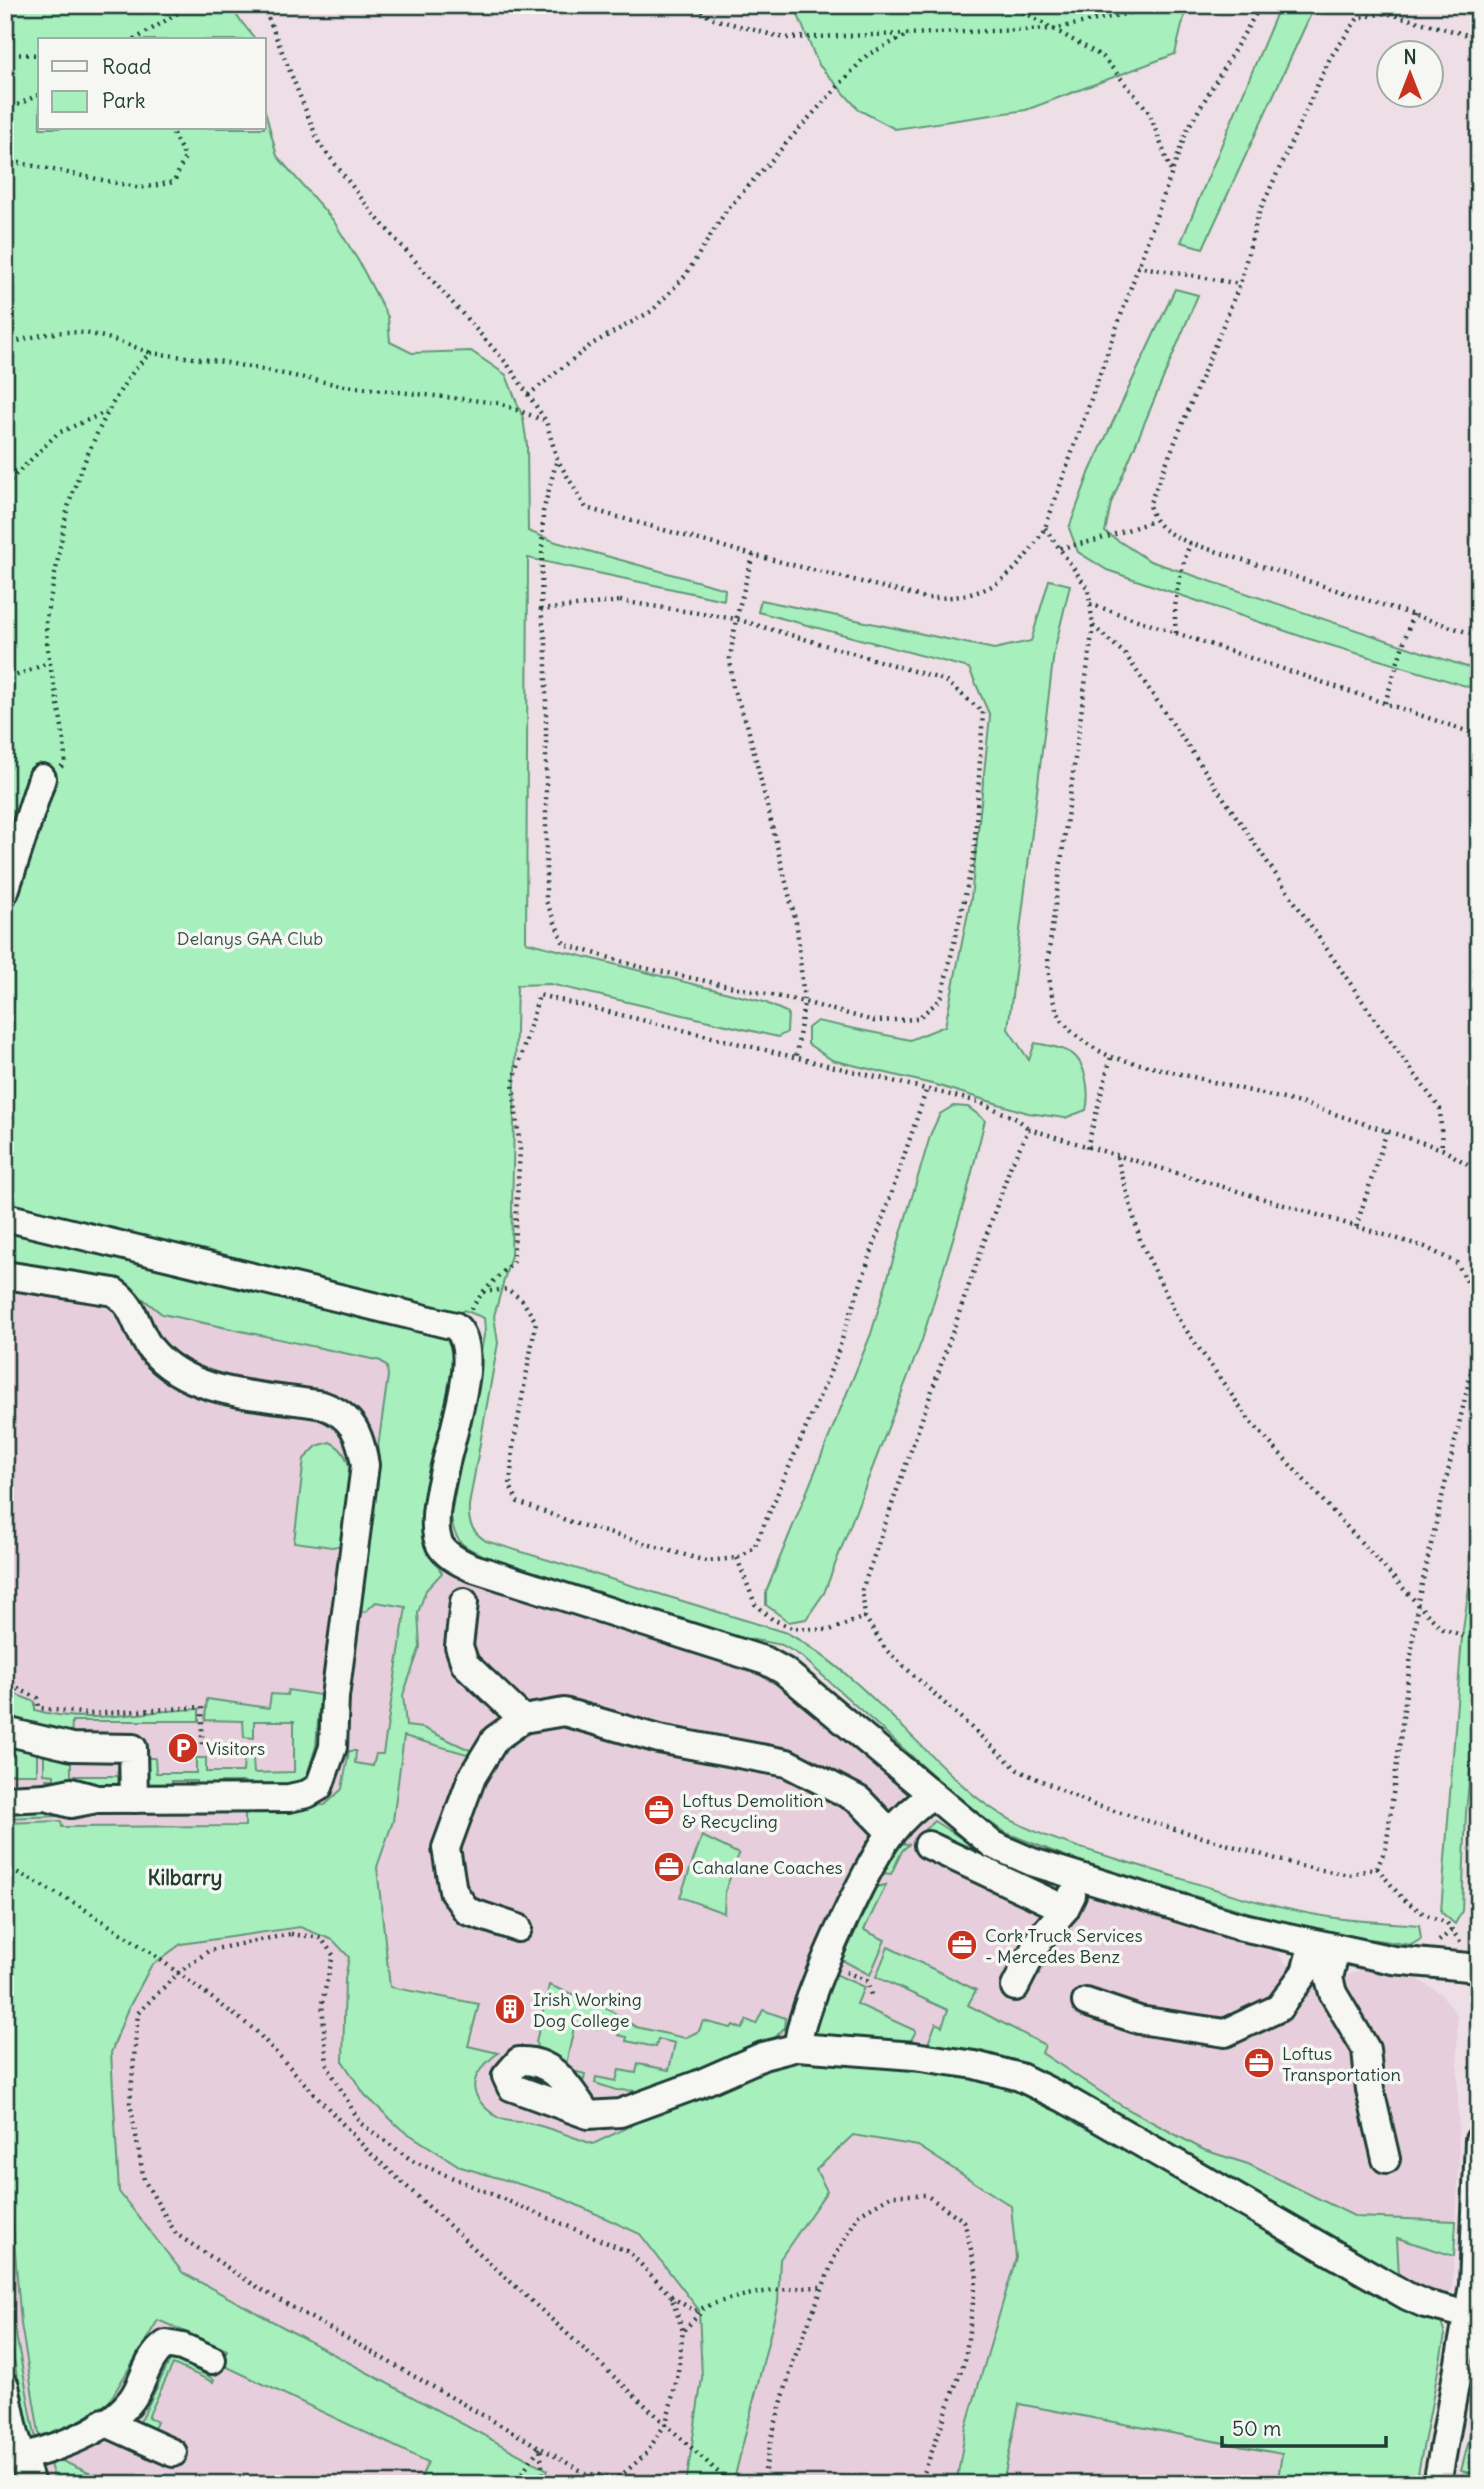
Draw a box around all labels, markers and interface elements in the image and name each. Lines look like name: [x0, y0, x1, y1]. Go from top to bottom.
legend: [38, 38, 266, 130]
north arrow: [1376, 38, 1446, 108]
text: N: [1403, 45, 1417, 69]
text: Road: [102, 53, 151, 80]
text: Park: [102, 87, 145, 114]
park label: Delanys GAA Club: [177, 927, 323, 950]
parking icon: Visitors: [166, 1731, 200, 1765]
place label: Visitors: [206, 1737, 265, 1760]
place label: Loftus Demolition & Recycling: [682, 1789, 824, 1833]
office icon: Loftus Demolition & Recycling: [642, 1793, 676, 1827]
office icon: Cahalane Coaches: [652, 1850, 686, 1884]
place label: Cahalane Coaches: [692, 1856, 843, 1879]
district label: Kilbarry: [147, 1864, 223, 1891]
place label: Cork Truck Services - Mercedes Benz: [985, 1924, 1143, 1968]
office icon: Cork Truck Services - Mercedes Benz: [945, 1928, 979, 1962]
place label: Irish Working Dog College: [533, 1988, 642, 2032]
building icon: Irish Working Dog College: [493, 1992, 527, 2026]
place label: Loftus Transportation: [1282, 2042, 1401, 2086]
office icon: Loftus Transportation: [1242, 2046, 1276, 2080]
scale bar: [1222, 2405, 1386, 2449]
text: 50 m: [1232, 2415, 1281, 2442]

